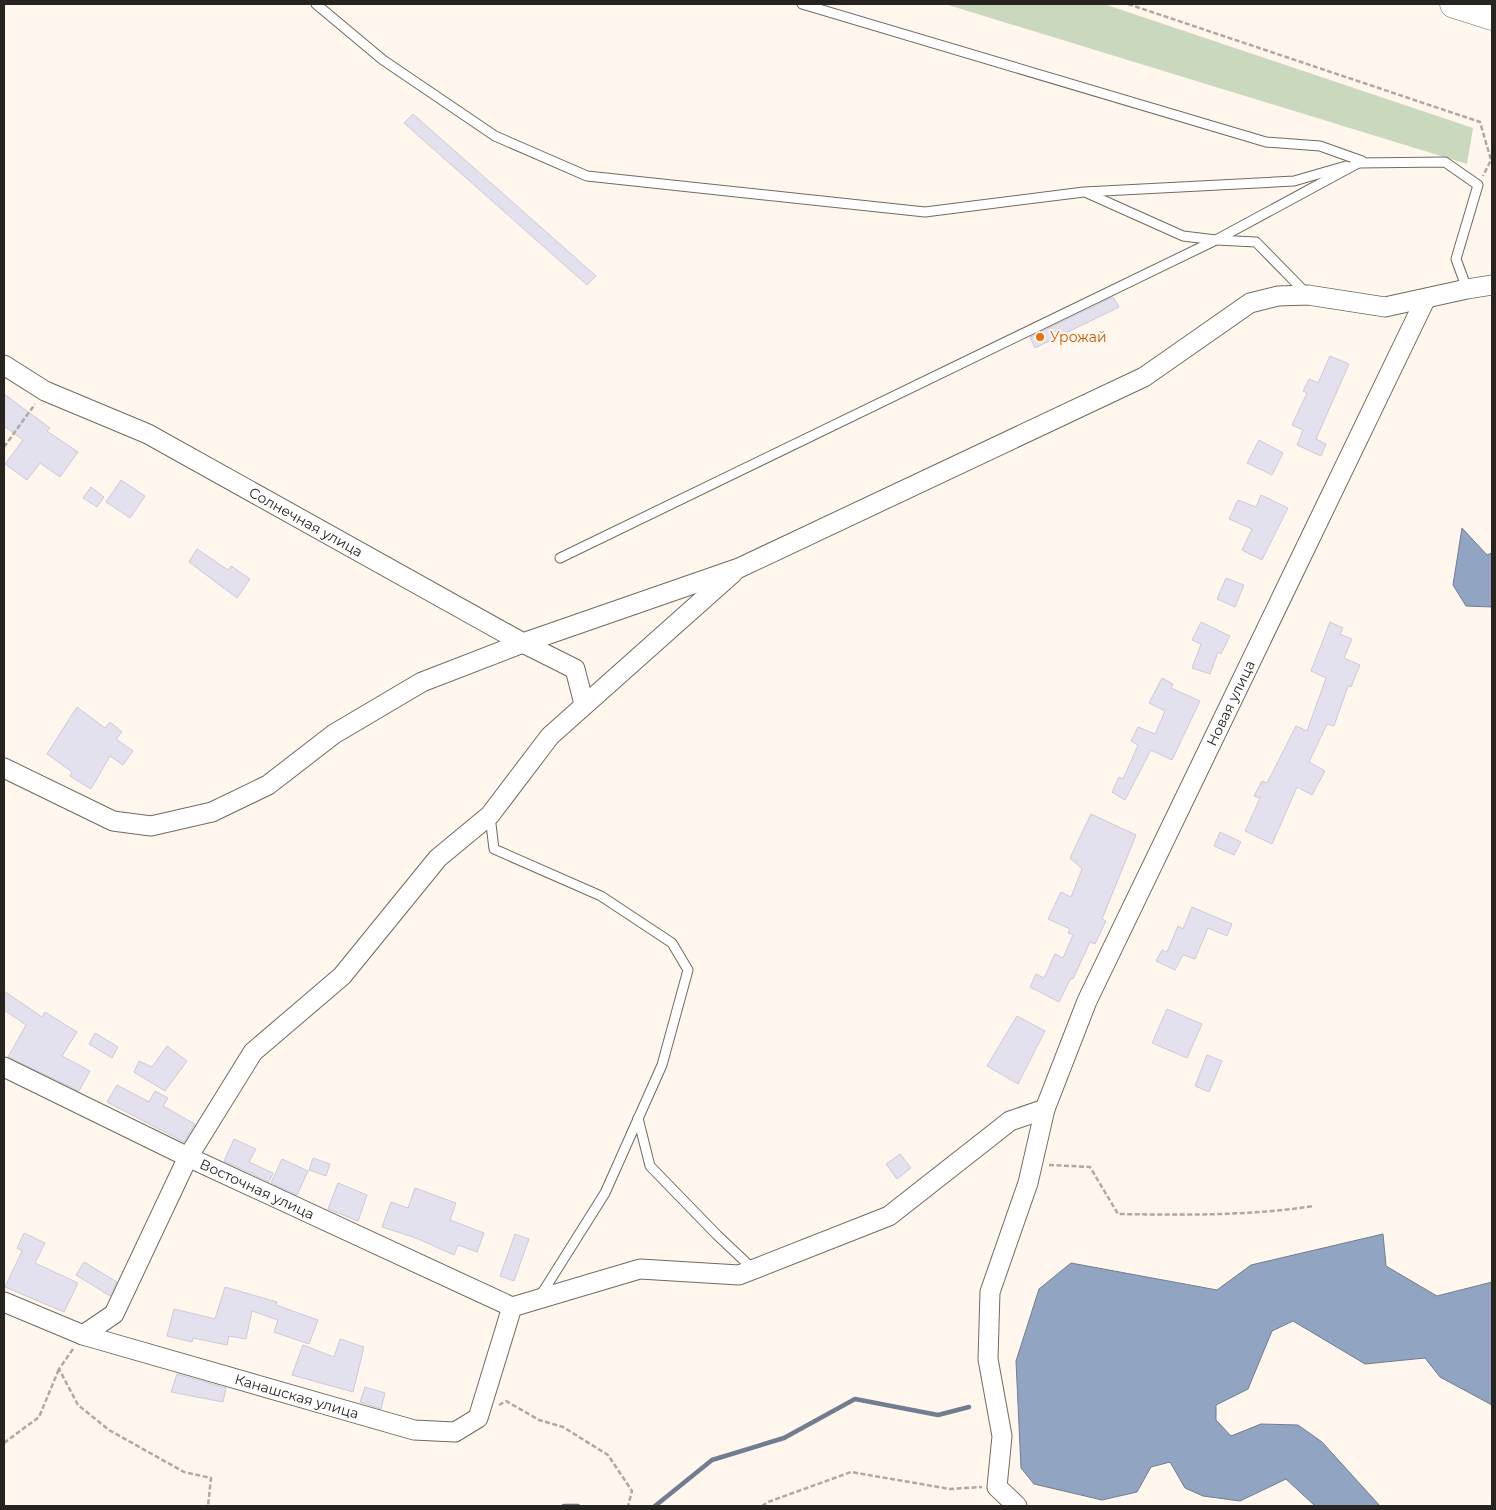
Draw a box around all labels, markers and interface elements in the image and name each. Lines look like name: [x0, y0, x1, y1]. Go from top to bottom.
place label: Урожай: [1050, 328, 1107, 346]
marker: Урожай: [1034, 331, 1046, 343]
street label: Солнечная улица: [246, 483, 366, 561]
street label: Новая улица: [1202, 657, 1259, 749]
street label: Восточная улица: [197, 1155, 317, 1223]
street label: Канашская улица: [233, 1370, 361, 1423]

